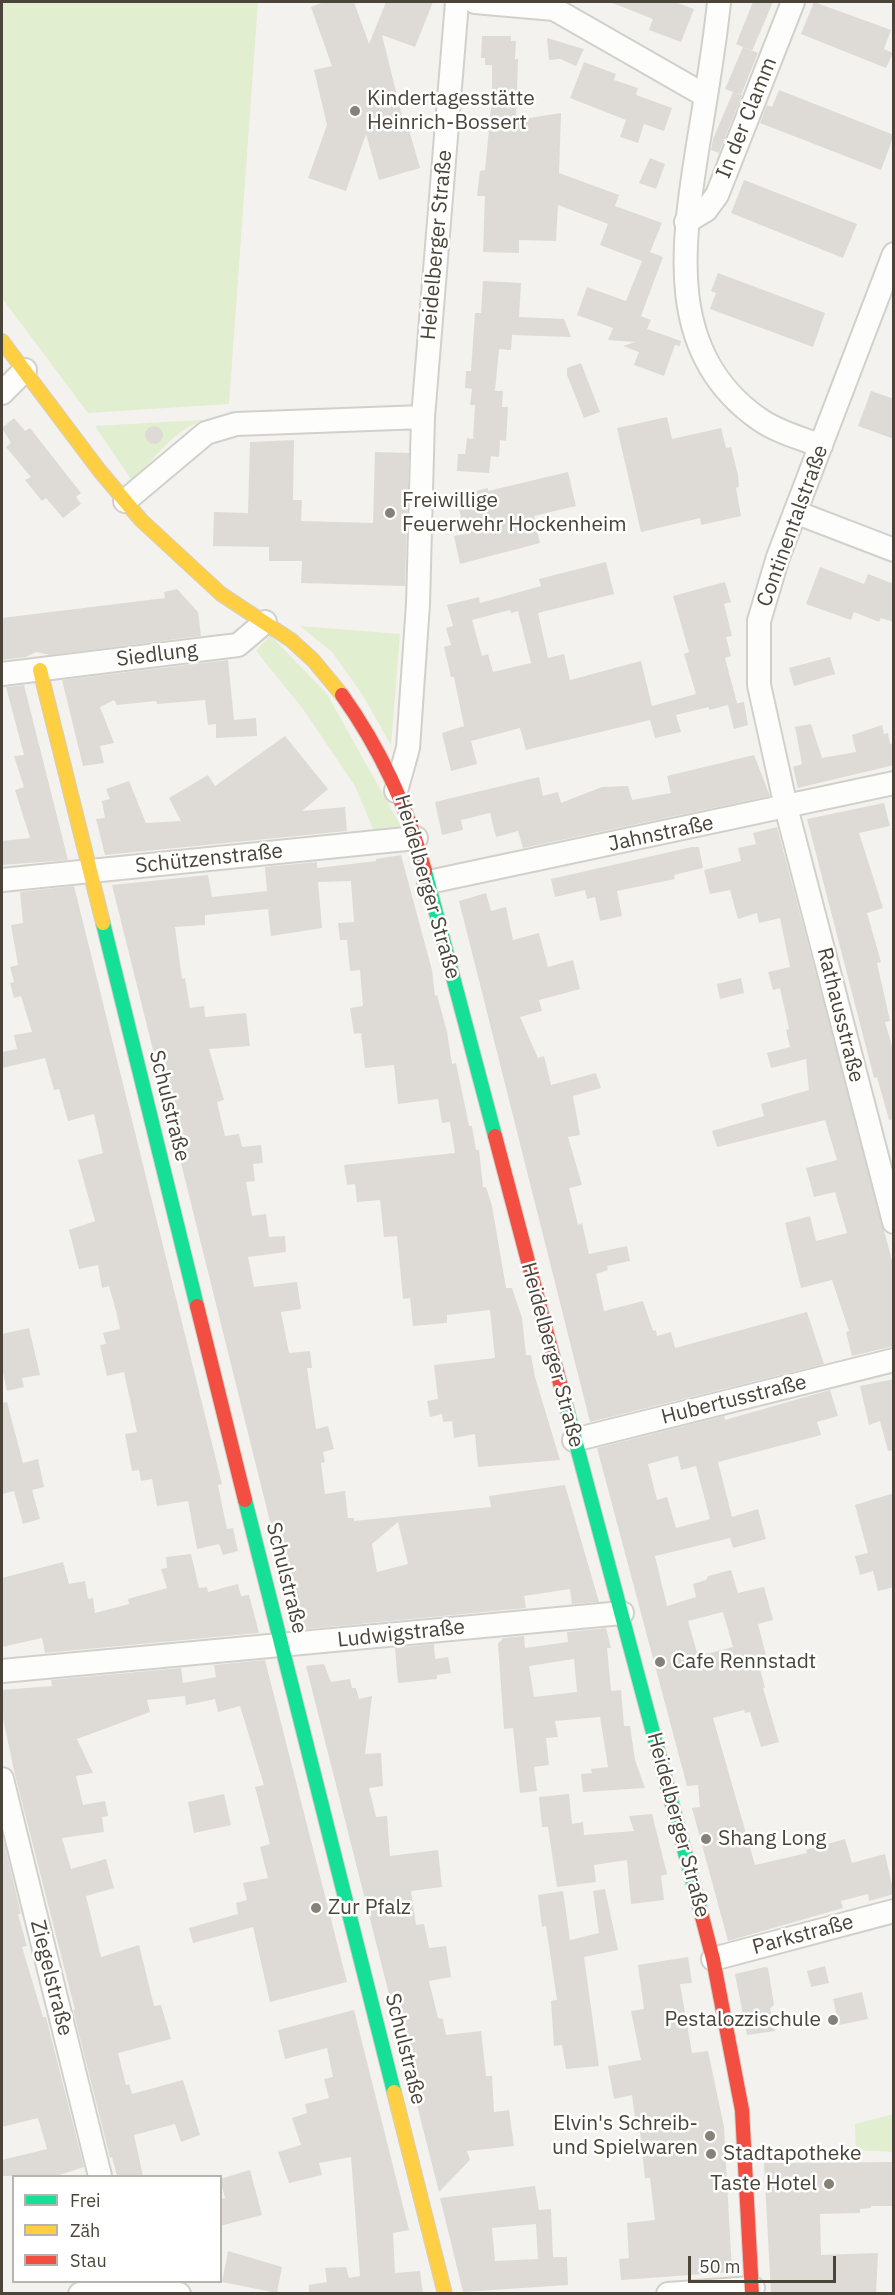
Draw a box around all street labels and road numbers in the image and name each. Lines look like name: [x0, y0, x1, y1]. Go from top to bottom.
street label: In der Clamm: [711, 54, 783, 182]
street label: Heidelberger Straße: [416, 149, 458, 341]
street label: Continentalstraße: [752, 442, 834, 610]
street label: Siedlung: [115, 638, 199, 672]
street label: Heidelberger Straße: [389, 792, 465, 982]
street label: Jahnstraße: [606, 811, 716, 857]
street label: Schützenstraße: [134, 839, 284, 879]
street label: Rathausstraße: [811, 945, 869, 1085]
street label: Schulstraße: [143, 1048, 195, 1164]
street label: Heidelberger Straße: [515, 1260, 589, 1450]
street label: Hubertusstraße: [659, 1370, 809, 1430]
street label: Schulstraße: [260, 1520, 312, 1636]
street label: Ludwigstraße: [336, 1615, 466, 1653]
street label: Heidelberger Straße: [641, 1730, 715, 1920]
street label: Parkstraße: [750, 1909, 856, 1961]
street label: Ziegelstraße: [24, 1918, 78, 2038]
street label: Schulstraße: [379, 1991, 431, 2107]

